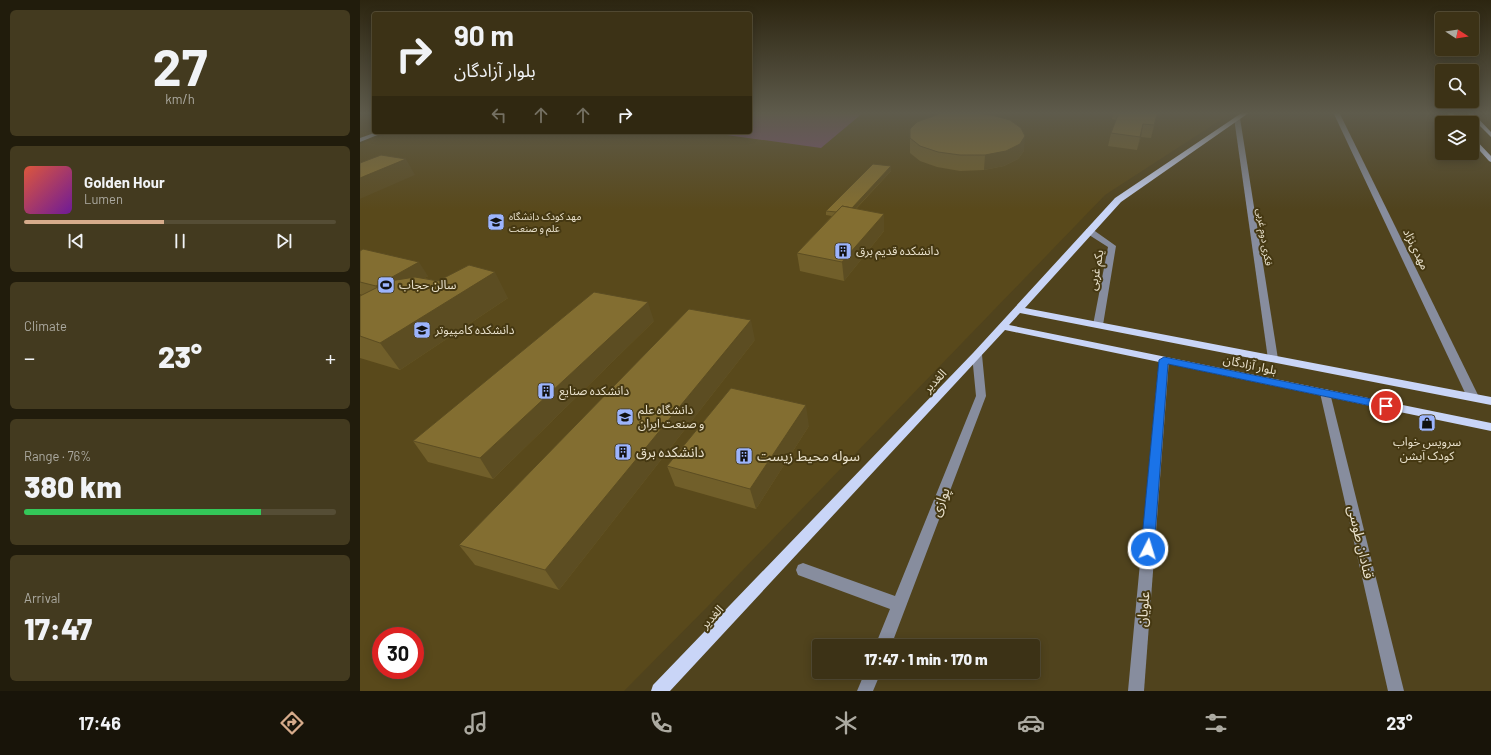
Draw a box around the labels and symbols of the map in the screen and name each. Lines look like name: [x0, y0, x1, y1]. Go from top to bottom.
north arrow: [1435, 12, 1479, 56]
street label: فکری دوم غربی: [1252, 207, 1276, 268]
place label: مهد کودک دانشگاه علم و صنعت: [509, 210, 581, 236]
school or university icon: مهد کودک دانشگاه علم و صنعت: [486, 212, 506, 232]
street label: مهدی‌نژاد: [1400, 226, 1433, 272]
building icon: دانشکده قدیم برق: [833, 241, 853, 261]
place label: دانشکده قدیم برق: [856, 243, 939, 260]
street label: یکم غربی: [1085, 248, 1108, 292]
sports icon: سالن حجاب: [376, 275, 396, 295]
place label: سالن حجاب: [399, 277, 456, 292]
school or university icon: دانشکده کامپیوتر: [412, 320, 432, 340]
place label: دانشکده کامپیوتر: [434, 322, 515, 338]
street label: بلوار آزادگان: [1222, 352, 1278, 378]
street label: الغدیر: [919, 366, 949, 396]
building icon: دانشکده صنایع: [536, 381, 556, 401]
place label: دانشکده صنایع: [559, 383, 629, 400]
pin: [1369, 389, 1403, 423]
place label: دانشگاه علم و صنعت ایران: [638, 402, 704, 431]
school or university icon: دانشگاه علم و صنعت ایران: [615, 407, 635, 427]
shop icon: سرویس خواب کودک آیشن: [1417, 413, 1437, 433]
place label: سرویس خواب کودک آیشن: [1393, 434, 1461, 463]
building icon: دانشکده برق: [613, 442, 633, 462]
place label: دانشکده برق: [636, 443, 705, 461]
building icon: سوله محیط زیست: [734, 446, 754, 466]
place label: سوله محیط زیست: [757, 447, 860, 465]
street label: پوازی: [926, 485, 955, 520]
street label: قنادان طوسی: [1344, 503, 1378, 581]
position arrow: [1127, 528, 1169, 570]
street label: علویان: [1132, 590, 1154, 628]
street label: الغدیر: [696, 602, 726, 632]
speed limit sign: 30: [372, 627, 424, 679]

